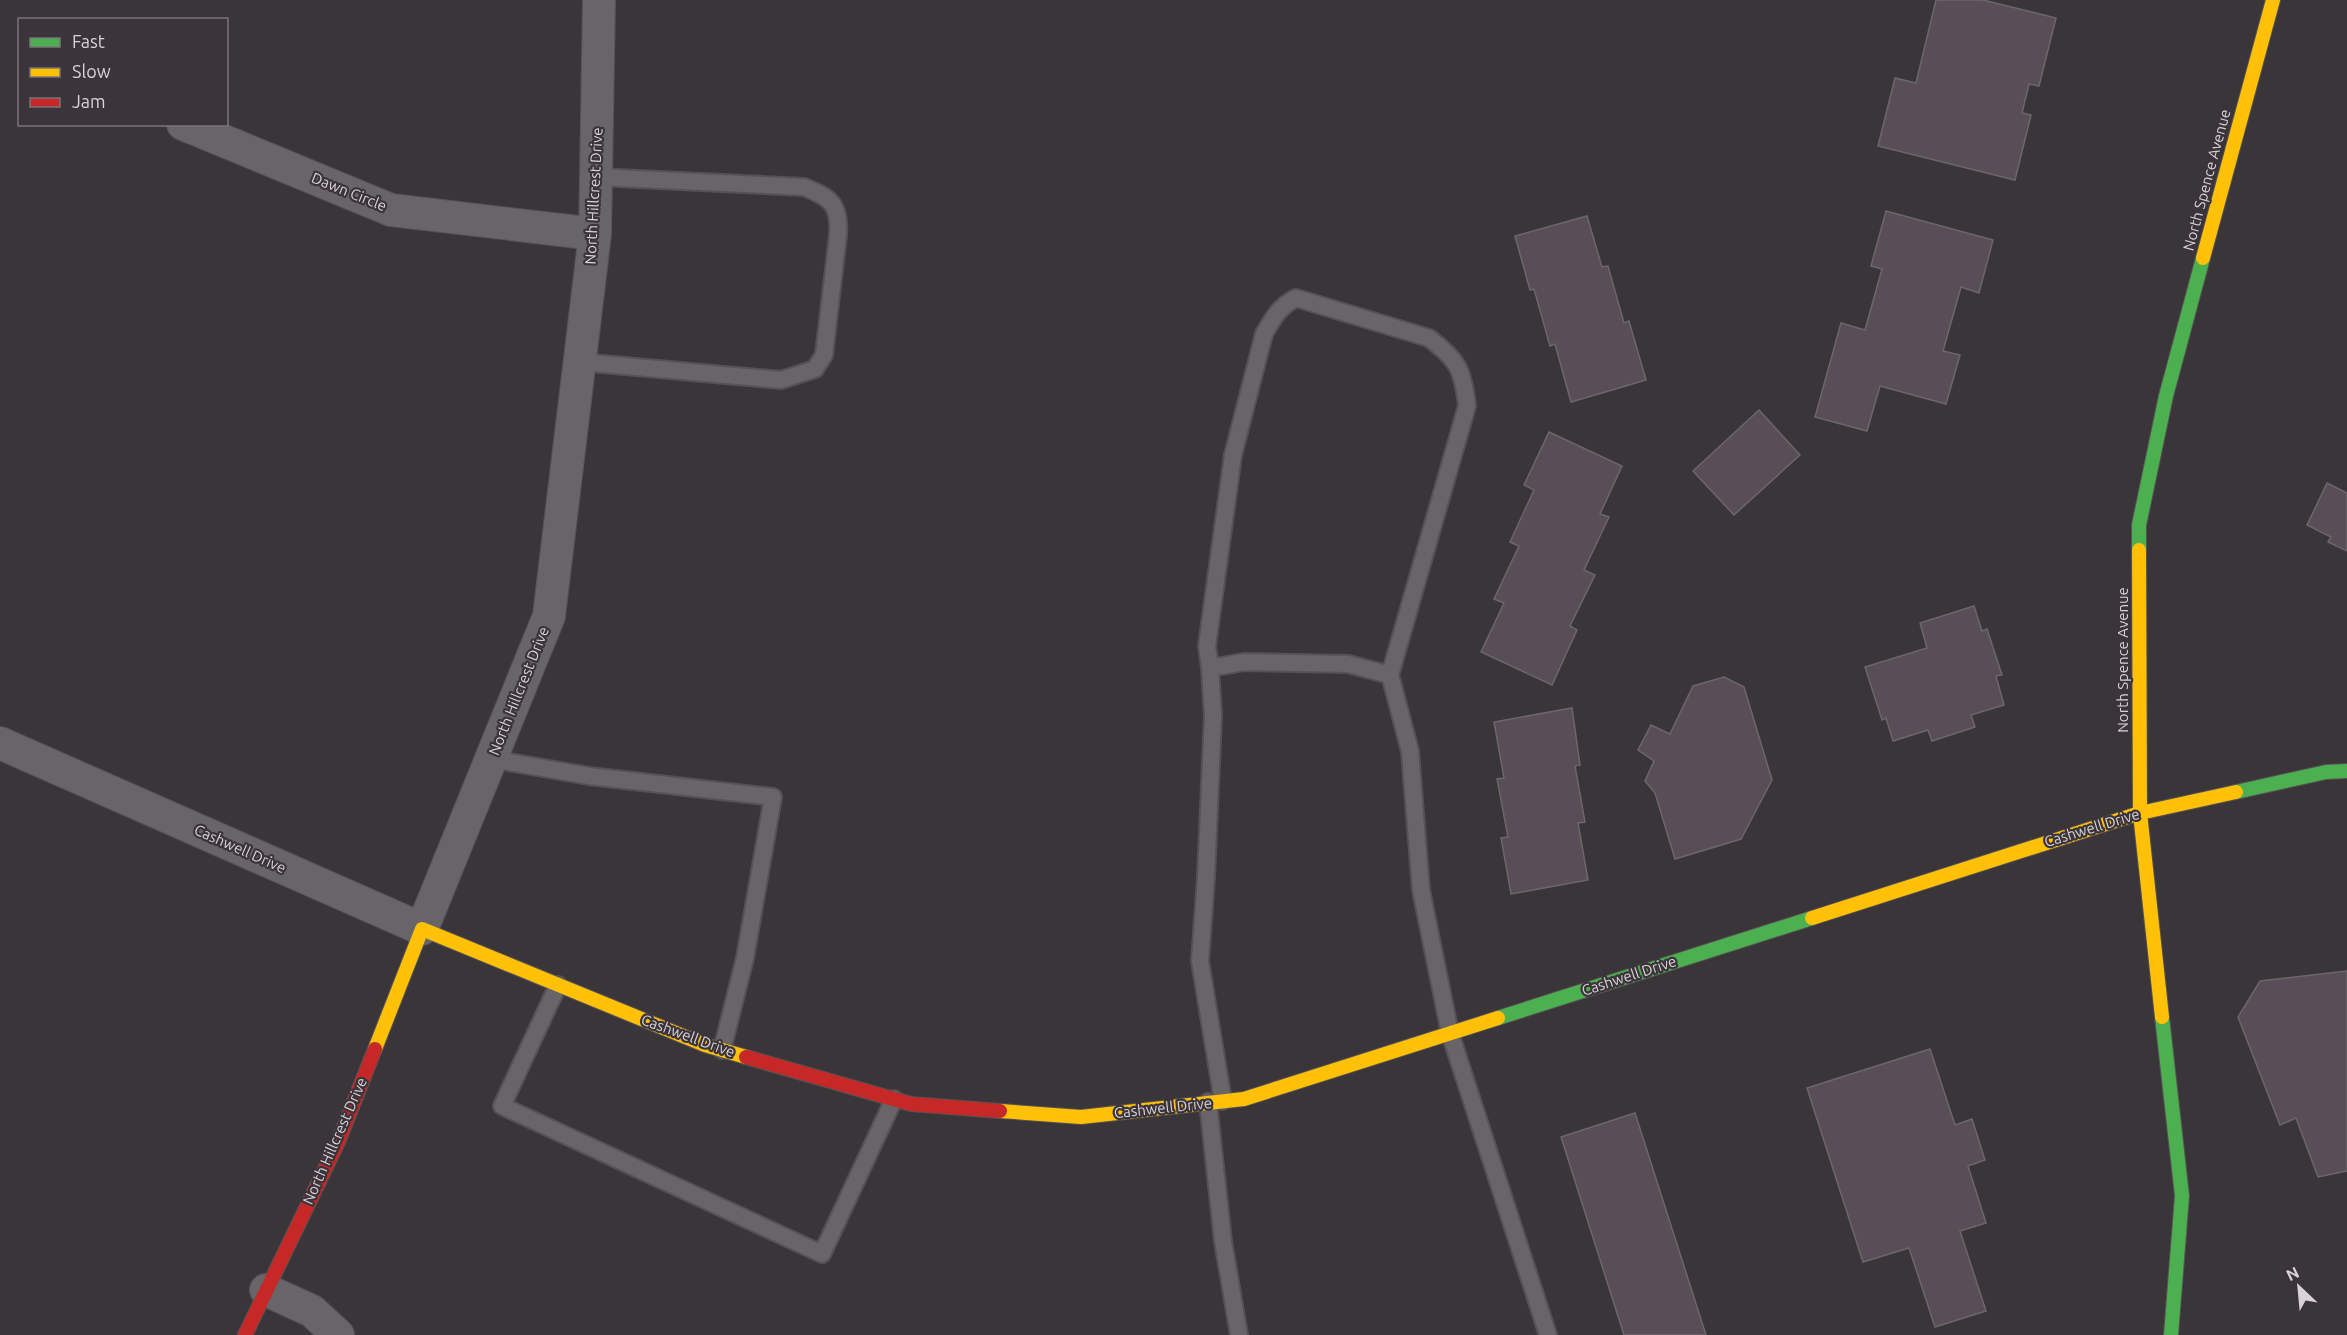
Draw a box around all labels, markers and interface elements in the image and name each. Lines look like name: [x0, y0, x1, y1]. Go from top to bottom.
legend: [18, 18, 228, 126]
text: Fast: [72, 31, 105, 51]
text: Slow: [72, 61, 111, 81]
text: Jam: [72, 91, 106, 111]
street label: North Spence Avenue: [2179, 107, 2234, 252]
street label: North Hillcrest Drive: [581, 127, 606, 265]
street label: Dawn Circle: [309, 169, 389, 214]
street label: North Spence Avenue: [2114, 587, 2131, 733]
street label: North Hillcrest Drive: [485, 624, 552, 758]
street label: Cashwell Drive: [2042, 805, 2142, 850]
street label: Cashwell Drive: [192, 821, 289, 876]
street label: Cashwell Drive: [1579, 952, 1678, 999]
street label: Cashwell Drive: [639, 1011, 737, 1060]
street label: North Hillcrest Drive: [299, 1075, 370, 1207]
street label: Cashwell Drive: [1113, 1094, 1213, 1121]
north arrow: [2269, 1257, 2329, 1317]
text: N: [2283, 1263, 2302, 1284]

